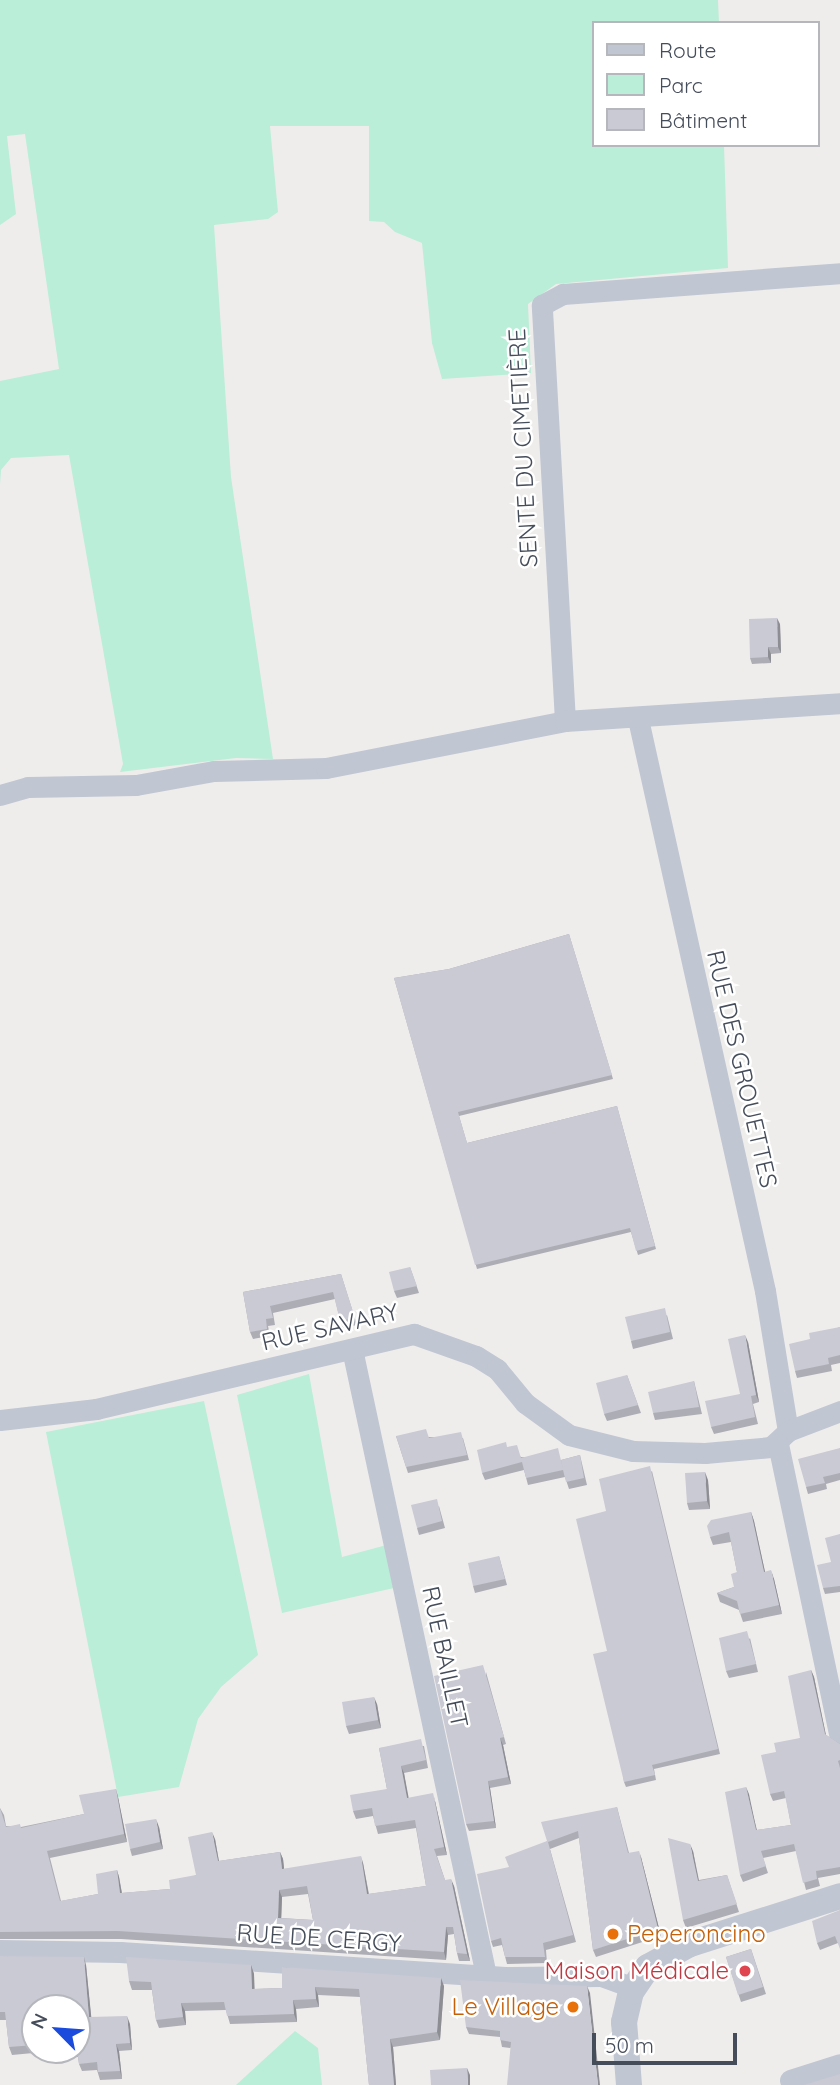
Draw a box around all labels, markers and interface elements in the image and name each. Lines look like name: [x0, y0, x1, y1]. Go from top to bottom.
legend: [592, 21, 819, 147]
text: Route: [659, 37, 716, 63]
text: Parc: [659, 72, 703, 98]
text: Bâtiment: [659, 107, 747, 133]
street label: SENTE DU CIMETIÈRE: [502, 328, 544, 568]
street label: RUE DES GROUETTES: [701, 948, 783, 1190]
street label: RUE SAVARY: [259, 1297, 401, 1357]
street label: RUE BAILLET: [416, 1584, 474, 1730]
street label: RUE DE CERGY: [236, 1918, 402, 1958]
place label: Peperoncino: [627, 1920, 766, 1948]
marker: Peperoncino: [605, 1926, 621, 1942]
place label: Maison Médicale: [544, 1957, 729, 1985]
marker: Maison Médicale: [735, 1961, 755, 1981]
place label: Le Village: [451, 1993, 559, 2021]
north arrow: [21, 1994, 91, 2064]
marker: Le Village: [565, 1999, 581, 2015]
text: N: [25, 2010, 53, 2032]
scale bar: [595, 2018, 740, 2062]
text: 50 m: [605, 2032, 654, 2058]

